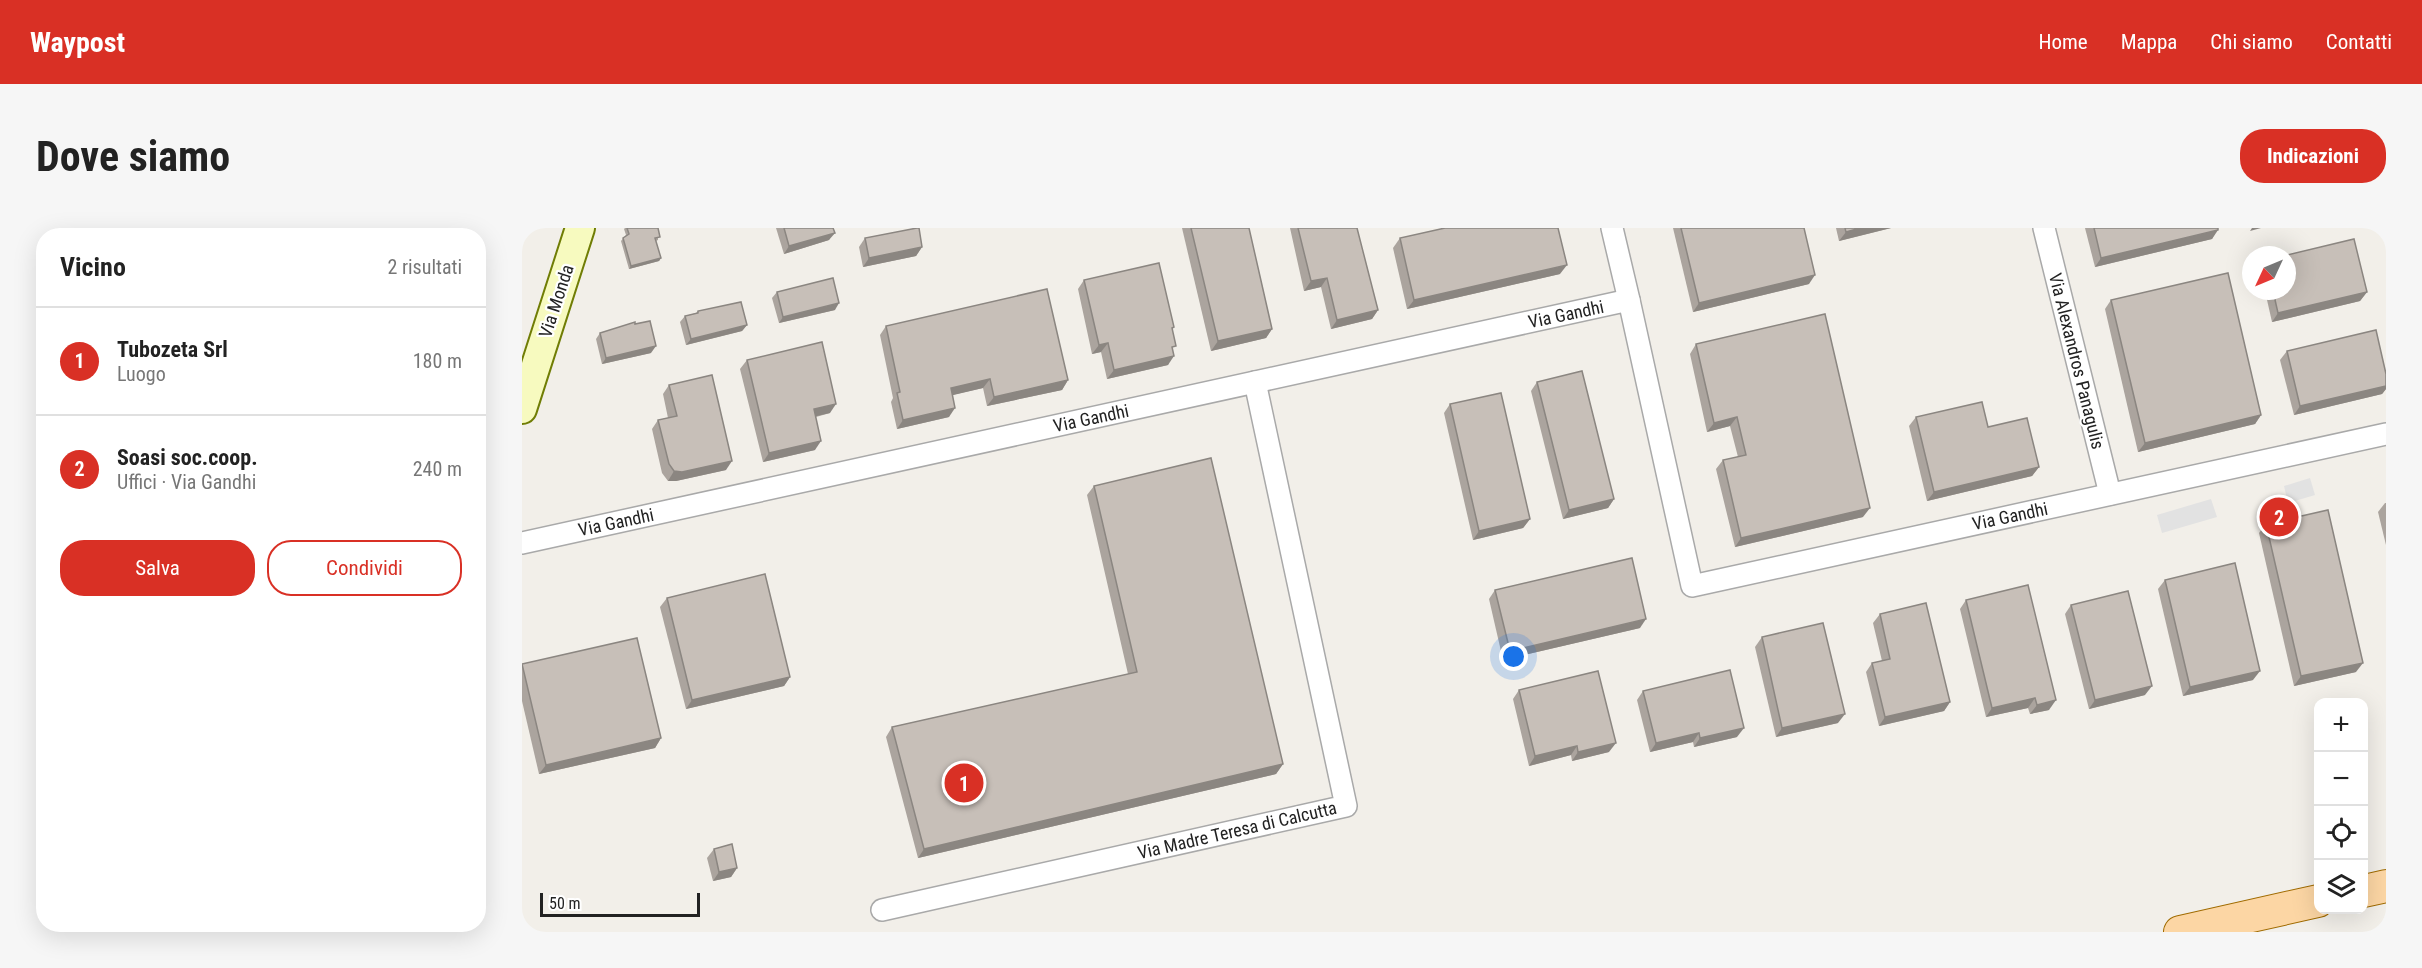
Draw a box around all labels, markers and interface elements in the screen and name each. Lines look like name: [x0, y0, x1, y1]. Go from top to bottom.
text: Waypost: [30, 26, 125, 59]
text: Home: [2038, 30, 2088, 54]
text: Mappa: [2121, 30, 2177, 54]
text: Chi siamo: [2210, 30, 2293, 54]
text: Contatti: [2326, 30, 2392, 54]
button: Indicazioni: [2240, 129, 2386, 183]
text: Dove siamo: [36, 132, 230, 181]
north arrow: [2242, 246, 2296, 300]
text: Vicino: [60, 252, 126, 282]
text: 2 risultati: [387, 255, 462, 279]
street label: Via Monda: [534, 262, 578, 340]
street label: Via Alexandros Panagulis: [2045, 271, 2109, 451]
street label: Via Gandhi: [1526, 296, 1606, 332]
text: Tubozeta Srl: [117, 337, 228, 362]
text: 1: [74, 349, 85, 373]
text: 180 m: [413, 349, 462, 373]
text: Luogo: [117, 362, 166, 386]
street label: Via Gandhi: [1051, 400, 1131, 436]
text: Soasi soc.coop.: [117, 445, 258, 470]
text: 2: [74, 457, 85, 481]
text: 240 m: [413, 457, 462, 481]
text: Uffici · Via Gandhi: [117, 470, 256, 494]
pin: 2: [2260, 494, 2298, 540]
street label: Via Gandhi: [1970, 498, 2050, 534]
street label: Via Gandhi: [576, 504, 656, 540]
button: Salva: [60, 540, 255, 596]
button: Condividi: [267, 540, 462, 596]
your location: [1499, 642, 1528, 671]
map controls: [2314, 698, 2368, 914]
button: +: [2314, 698, 2368, 752]
button: −: [2314, 752, 2368, 806]
pin: 1: [944, 760, 984, 806]
street label: Via Madre Teresa di Calcutta: [1135, 797, 1339, 863]
button: locate: [2314, 806, 2368, 860]
button: layers: [2314, 860, 2368, 914]
scale bar: [540, 890, 700, 918]
text: 50 m: [549, 894, 581, 913]

